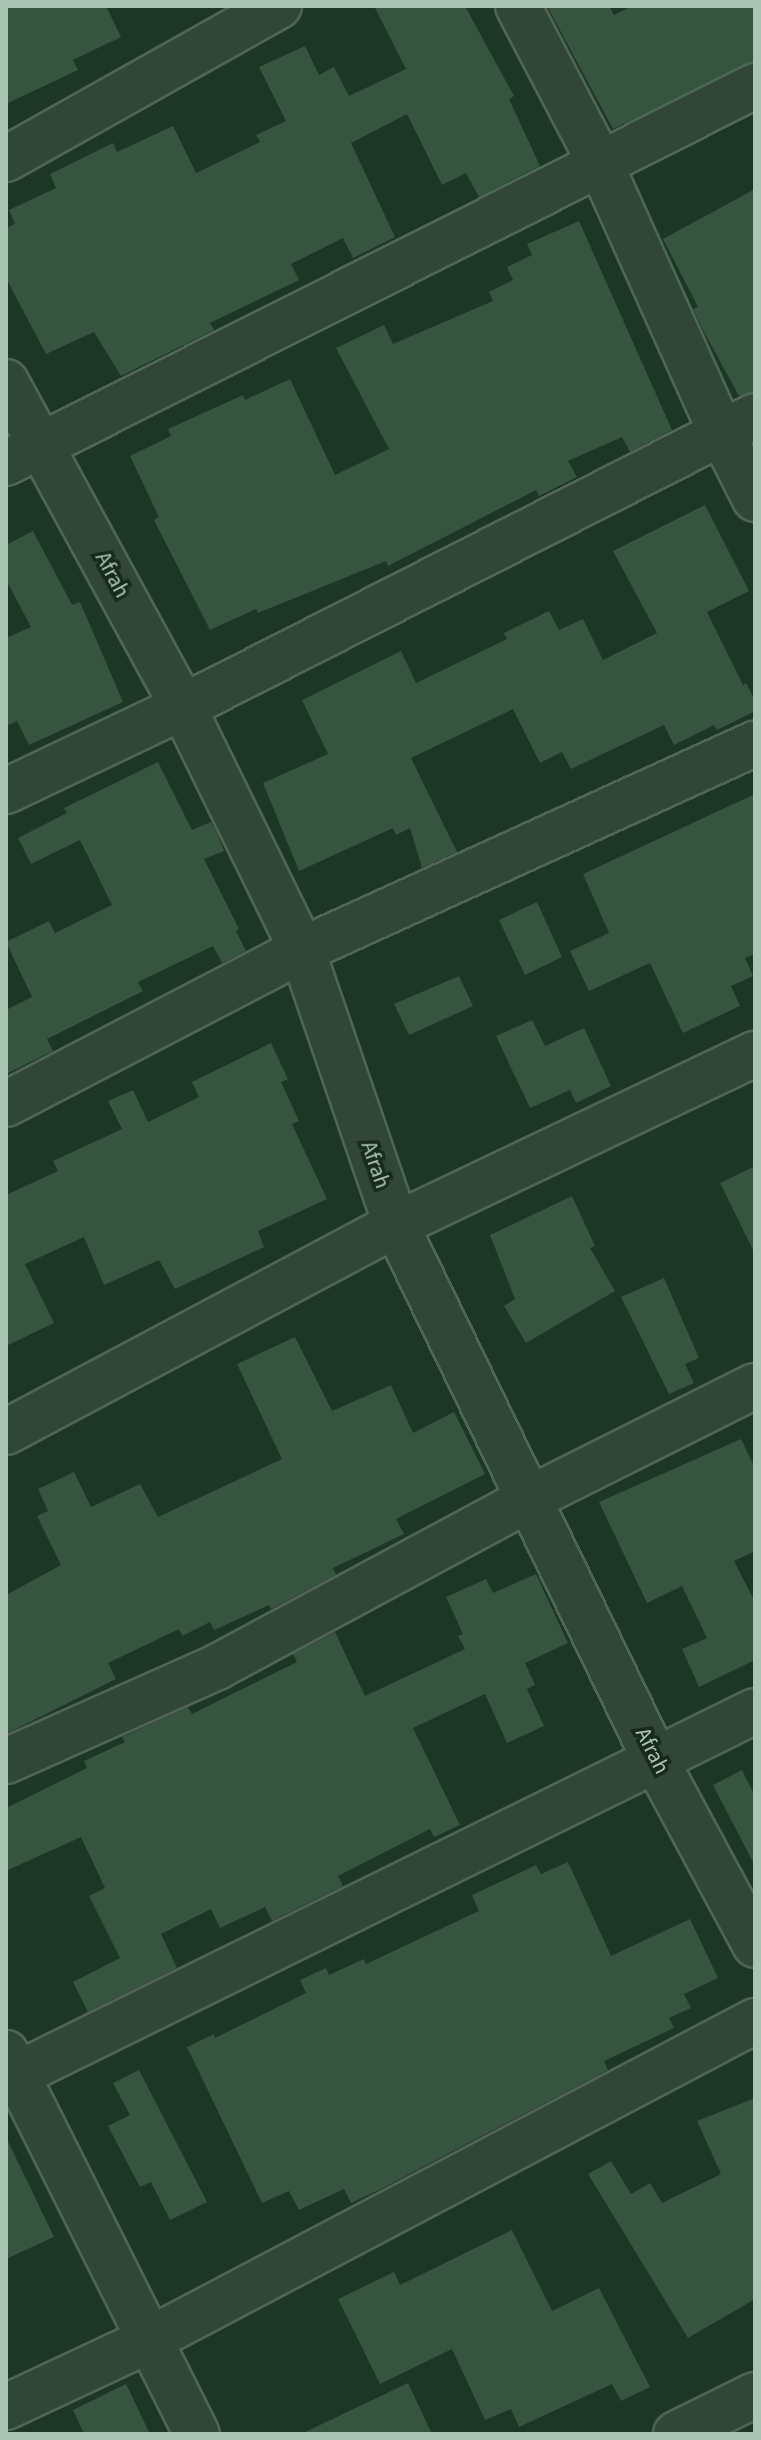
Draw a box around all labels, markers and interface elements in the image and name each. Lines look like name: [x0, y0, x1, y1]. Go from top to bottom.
street label: Afrah: [89, 547, 135, 603]
street label: Afrah: [355, 1138, 395, 1192]
street label: Afrah: [629, 1723, 675, 1779]

